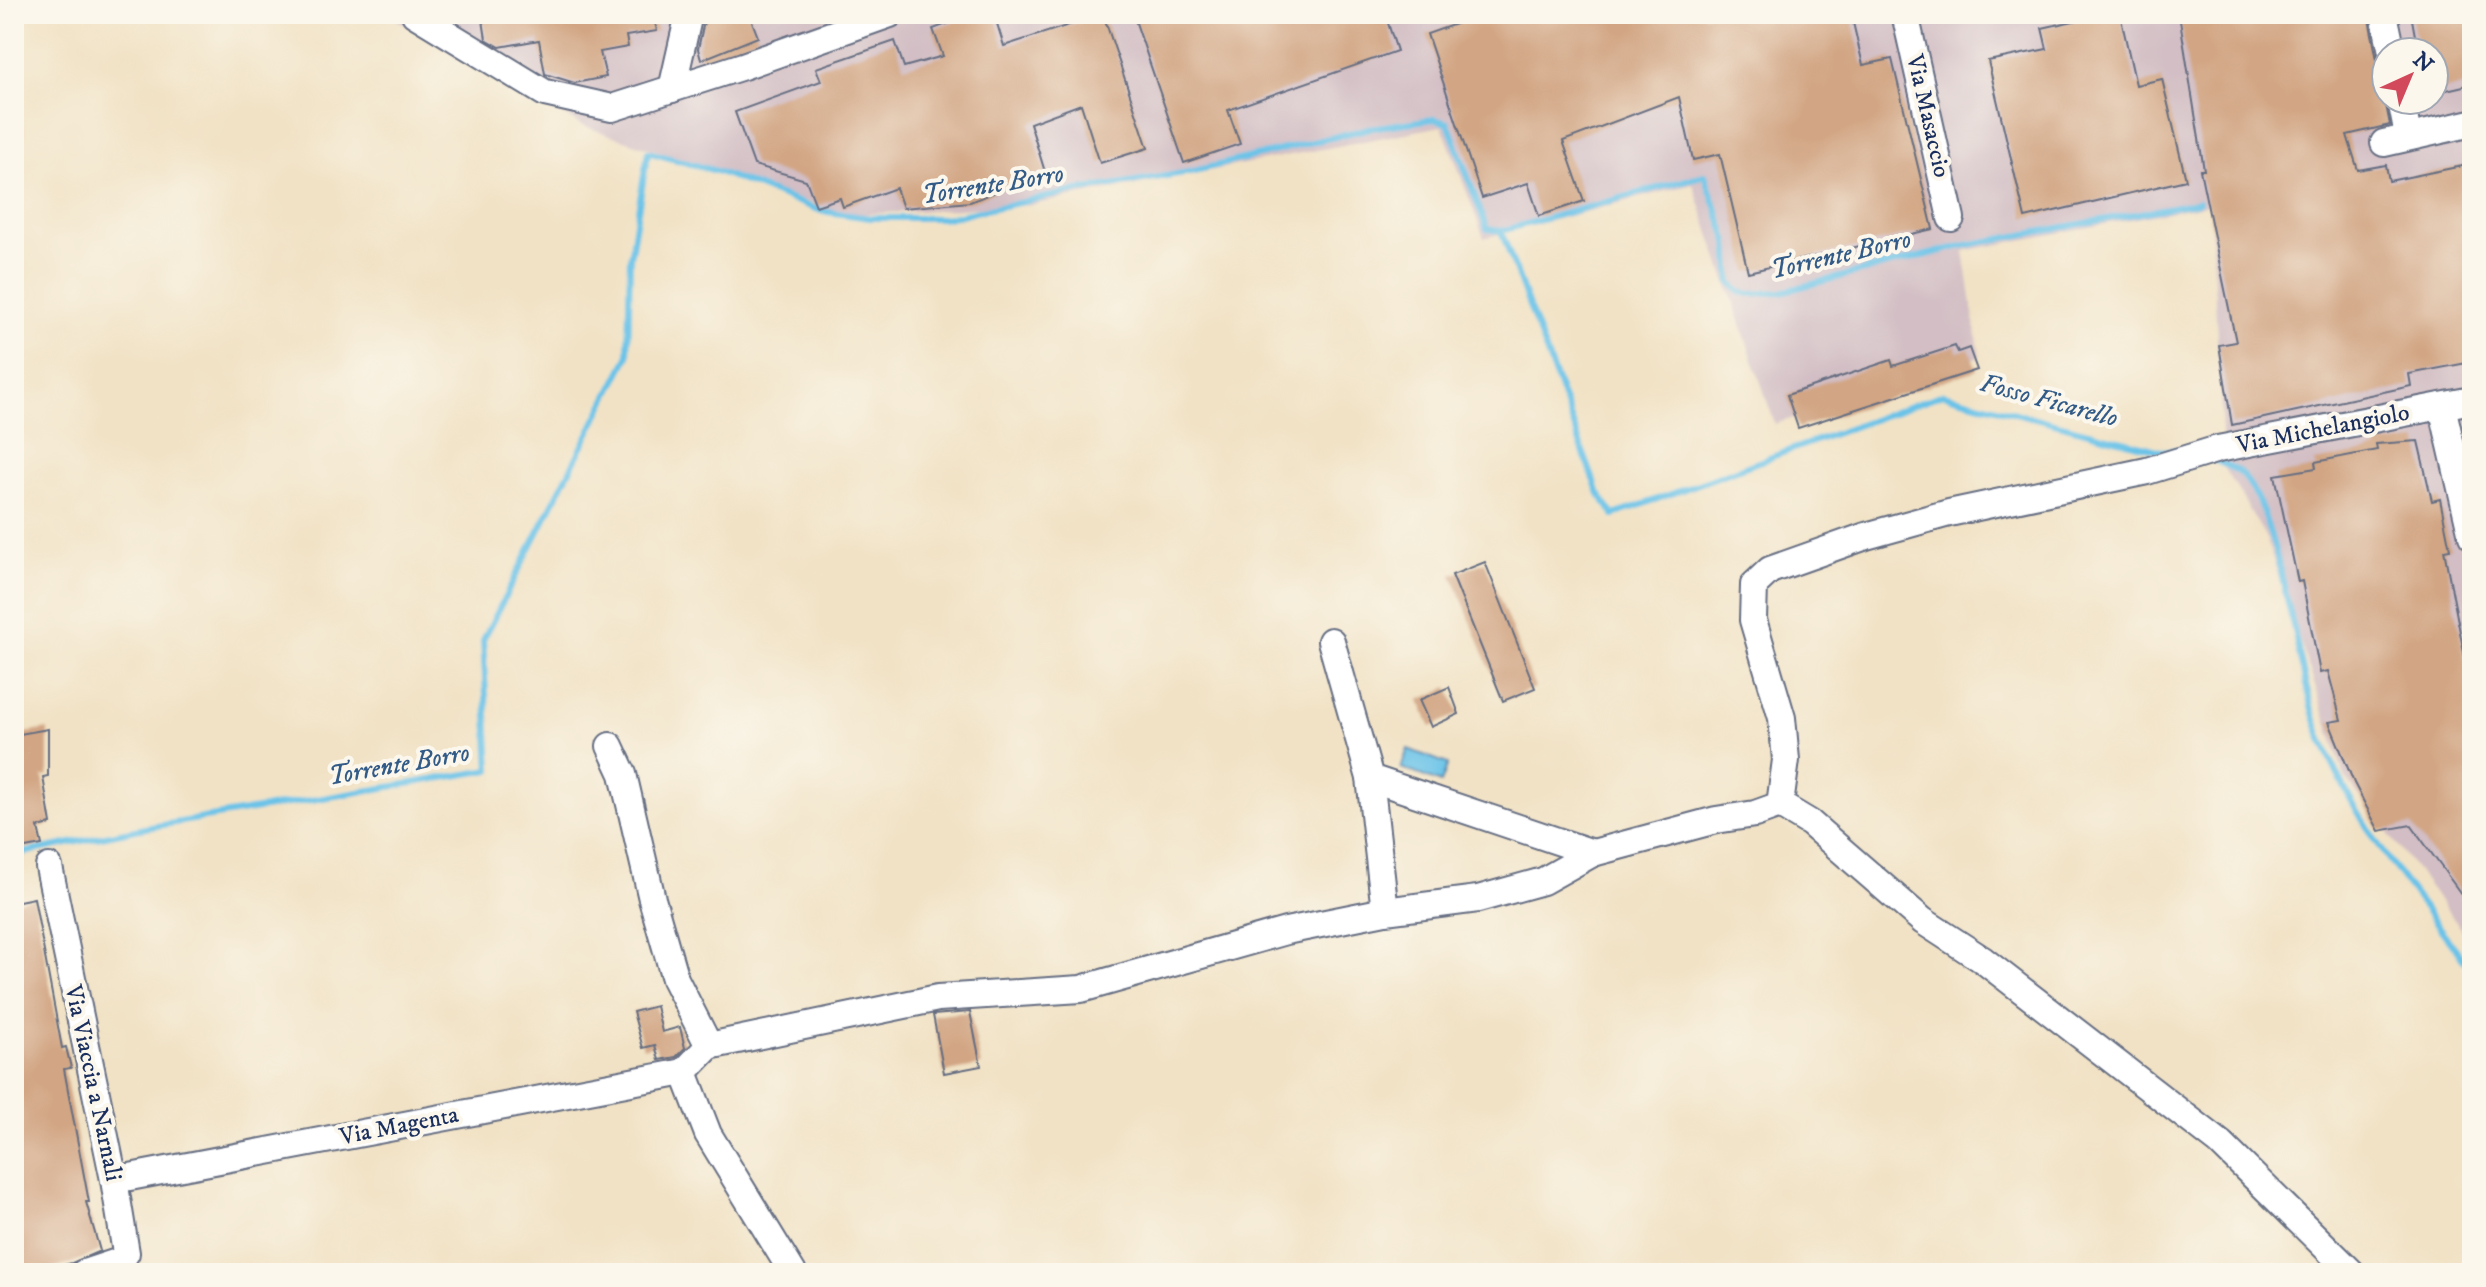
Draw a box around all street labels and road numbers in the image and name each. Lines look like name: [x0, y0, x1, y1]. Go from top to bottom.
street label: Via Masaccio: [1899, 51, 1957, 180]
street label: Via Michelangiolo: [2233, 398, 2412, 461]
street label: Via Viaccia a Narnali: [57, 981, 128, 1184]
street label: Via Magenta: [336, 1100, 462, 1152]

